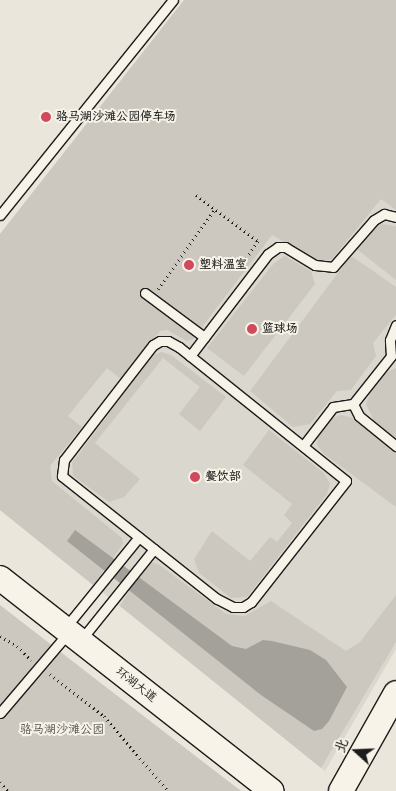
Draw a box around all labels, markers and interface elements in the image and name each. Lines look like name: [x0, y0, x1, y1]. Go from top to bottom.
place label: 骆马湖沙滩公园停车场: [56, 110, 176, 124]
marker: 骆马湖沙滩公园停车场: [40, 111, 52, 123]
place label: 塑料温室: [199, 258, 247, 272]
marker: 塑料温室: [183, 259, 195, 271]
place label: 篮球场: [262, 322, 298, 336]
marker: 篮球场: [246, 323, 258, 335]
place label: 餐饮部: [205, 470, 241, 484]
marker: 餐饮部: [189, 471, 201, 483]
street label: 环湖大道: [113, 665, 159, 705]
park label: 骆马湖沙滩公园: [20, 723, 104, 737]
north arrow: [331, 726, 381, 776]
text: 北: [329, 736, 355, 756]

